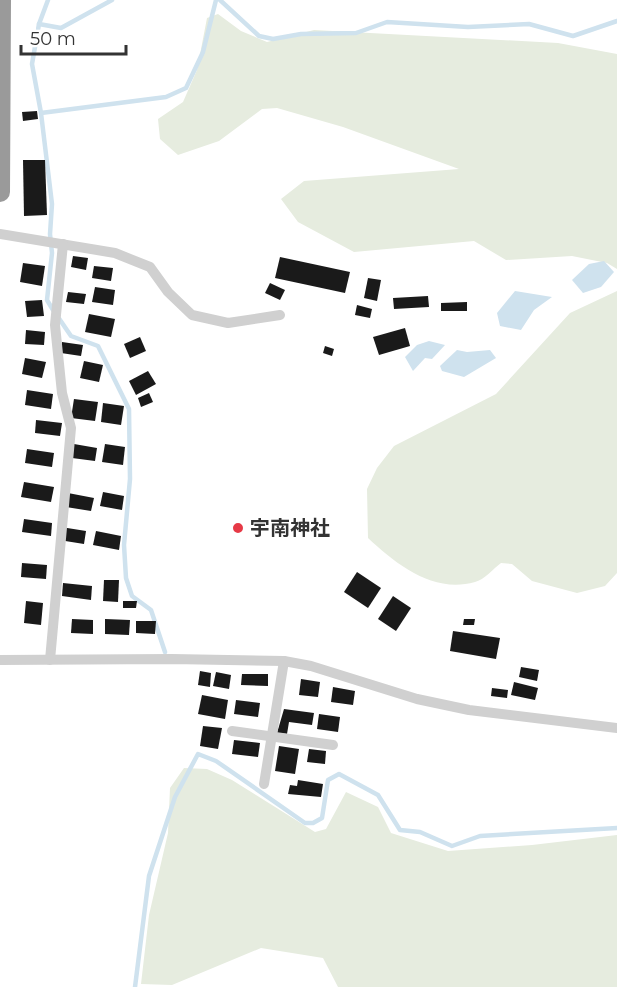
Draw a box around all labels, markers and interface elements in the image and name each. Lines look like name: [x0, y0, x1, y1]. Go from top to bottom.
scale bar: [21, 18, 126, 56]
text: 50 m: [30, 28, 76, 50]
place label: 宇南神社: [250, 516, 330, 540]
marker: 宇南神社: [231, 521, 245, 535]

